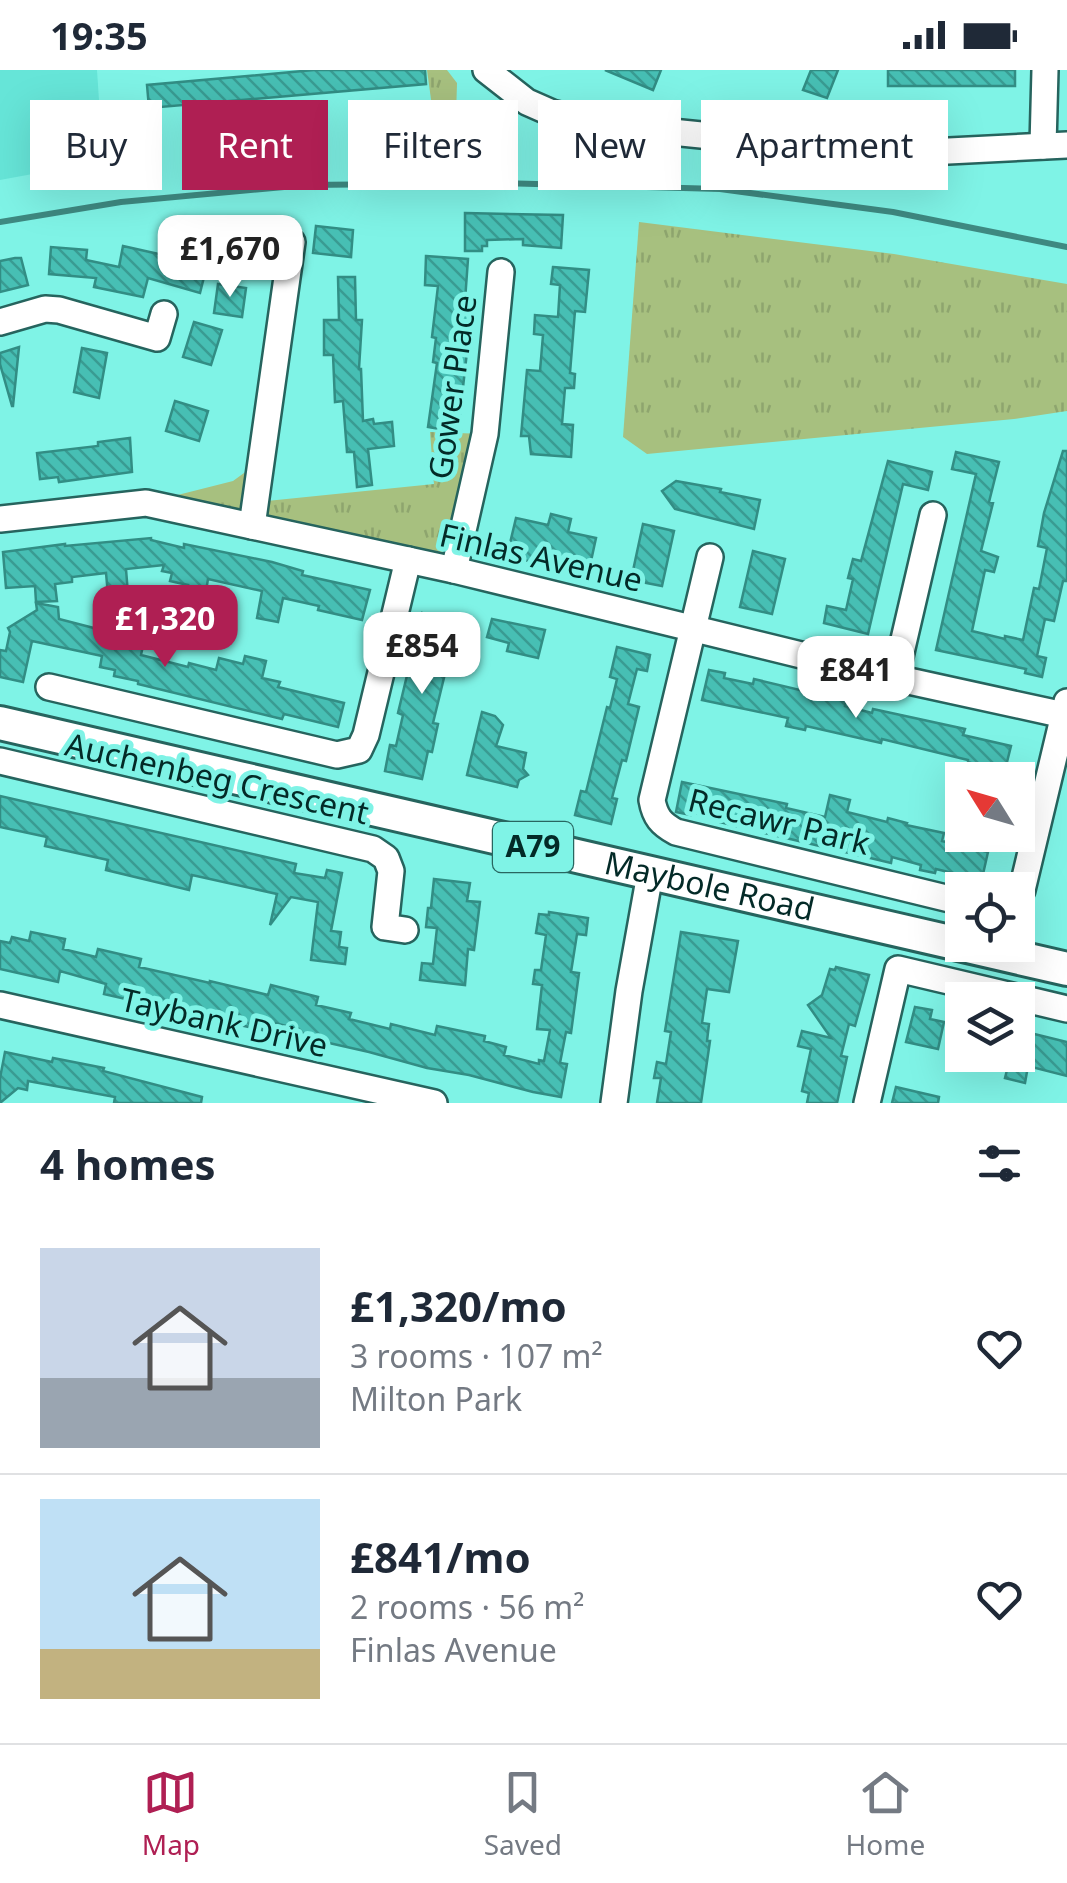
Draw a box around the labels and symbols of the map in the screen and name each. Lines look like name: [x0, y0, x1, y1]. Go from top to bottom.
pin: £1,670: [149, 215, 311, 300]
street label: Gower Place: [417, 292, 486, 482]
street label: Finlas Avenue: [436, 512, 647, 601]
pin: £1,320: [84, 585, 246, 670]
pin: £854: [363, 612, 481, 697]
pin: £841: [797, 636, 915, 721]
street label: Auchenbeg Crescent: [62, 722, 373, 833]
north arrow: [945, 762, 1035, 852]
street label: Recawr Park: [684, 777, 875, 864]
road number: A79: [493, 822, 573, 872]
street label: Maybole Road: [601, 840, 819, 930]
street label: Taybank Drive: [116, 977, 332, 1066]

